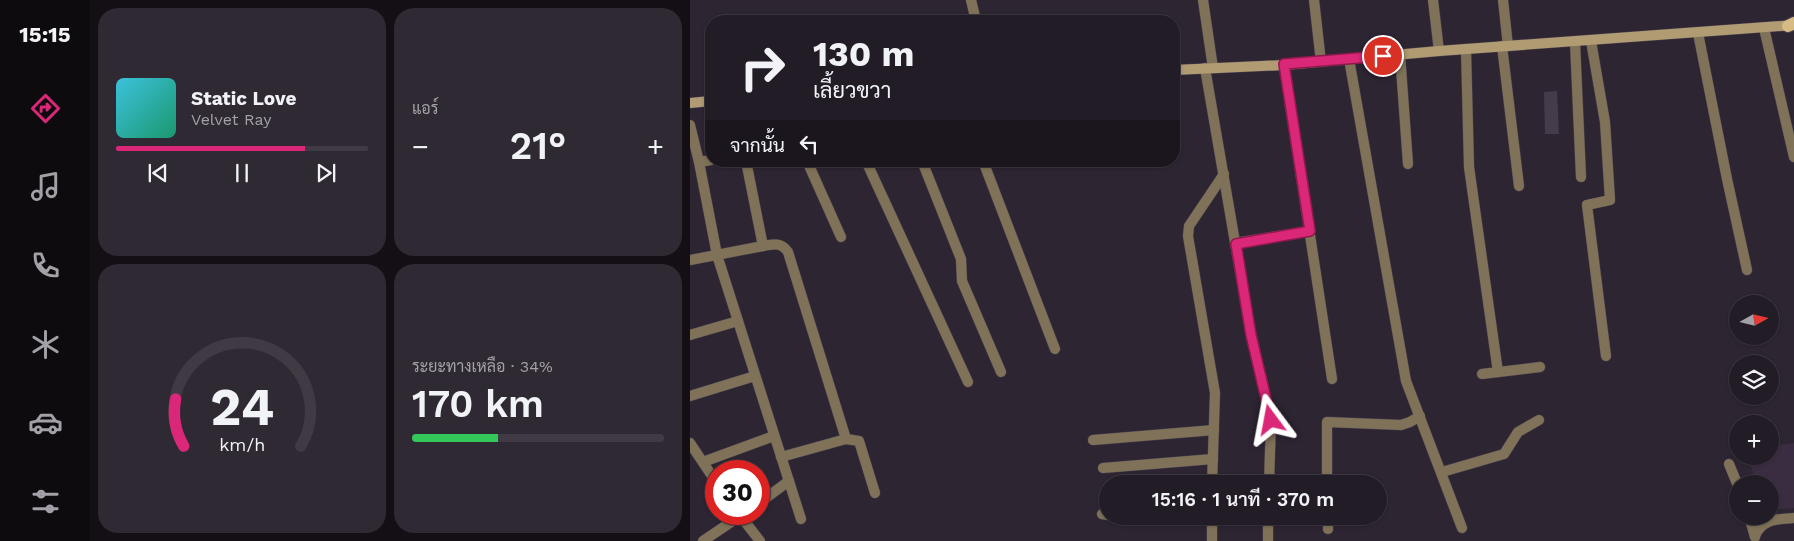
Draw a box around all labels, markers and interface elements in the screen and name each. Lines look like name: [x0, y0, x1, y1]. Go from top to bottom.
text: 15:15: [19, 22, 71, 47]
text: 130 m: [813, 33, 914, 75]
icon: right: [730, 35, 795, 100]
pin: [1362, 35, 1404, 77]
icon: arrive: [1369, 42, 1397, 70]
text: เลี้ยวขวา: [813, 78, 891, 103]
text: Static Love: [191, 87, 296, 110]
icon: directions: [28, 91, 63, 126]
text: แอร์: [412, 99, 438, 118]
text: Velvet Ray: [191, 110, 271, 129]
text: 21°: [510, 124, 566, 168]
text: −: [412, 130, 429, 163]
text: +: [647, 130, 664, 163]
icon: left: [795, 130, 823, 158]
text: จากนั้น: [730, 134, 785, 157]
icon: previous: [144, 159, 172, 187]
icon: pause: [228, 159, 256, 187]
icon: next: [312, 159, 340, 187]
icon: music: [28, 169, 63, 204]
icon: phone: [28, 248, 63, 283]
north arrow: [1729, 295, 1779, 345]
map controls: [1729, 295, 1779, 525]
icon: climate: [28, 327, 63, 362]
button: layers: [1729, 355, 1779, 405]
text: ระยะทางเหลือ · 34%: [412, 357, 553, 376]
text: 24: [210, 377, 274, 438]
text: 170 km: [412, 382, 544, 426]
position arrow: [1244, 393, 1296, 445]
icon: car: [28, 405, 63, 440]
button: +: [1729, 415, 1779, 465]
text: km/h: [219, 434, 265, 455]
speed limit sign: 30: [705, 460, 770, 525]
button: −: [1729, 475, 1779, 525]
icon: filters: [28, 484, 63, 519]
text: 15:16 · 1 นาที · 370 m: [1152, 488, 1334, 511]

